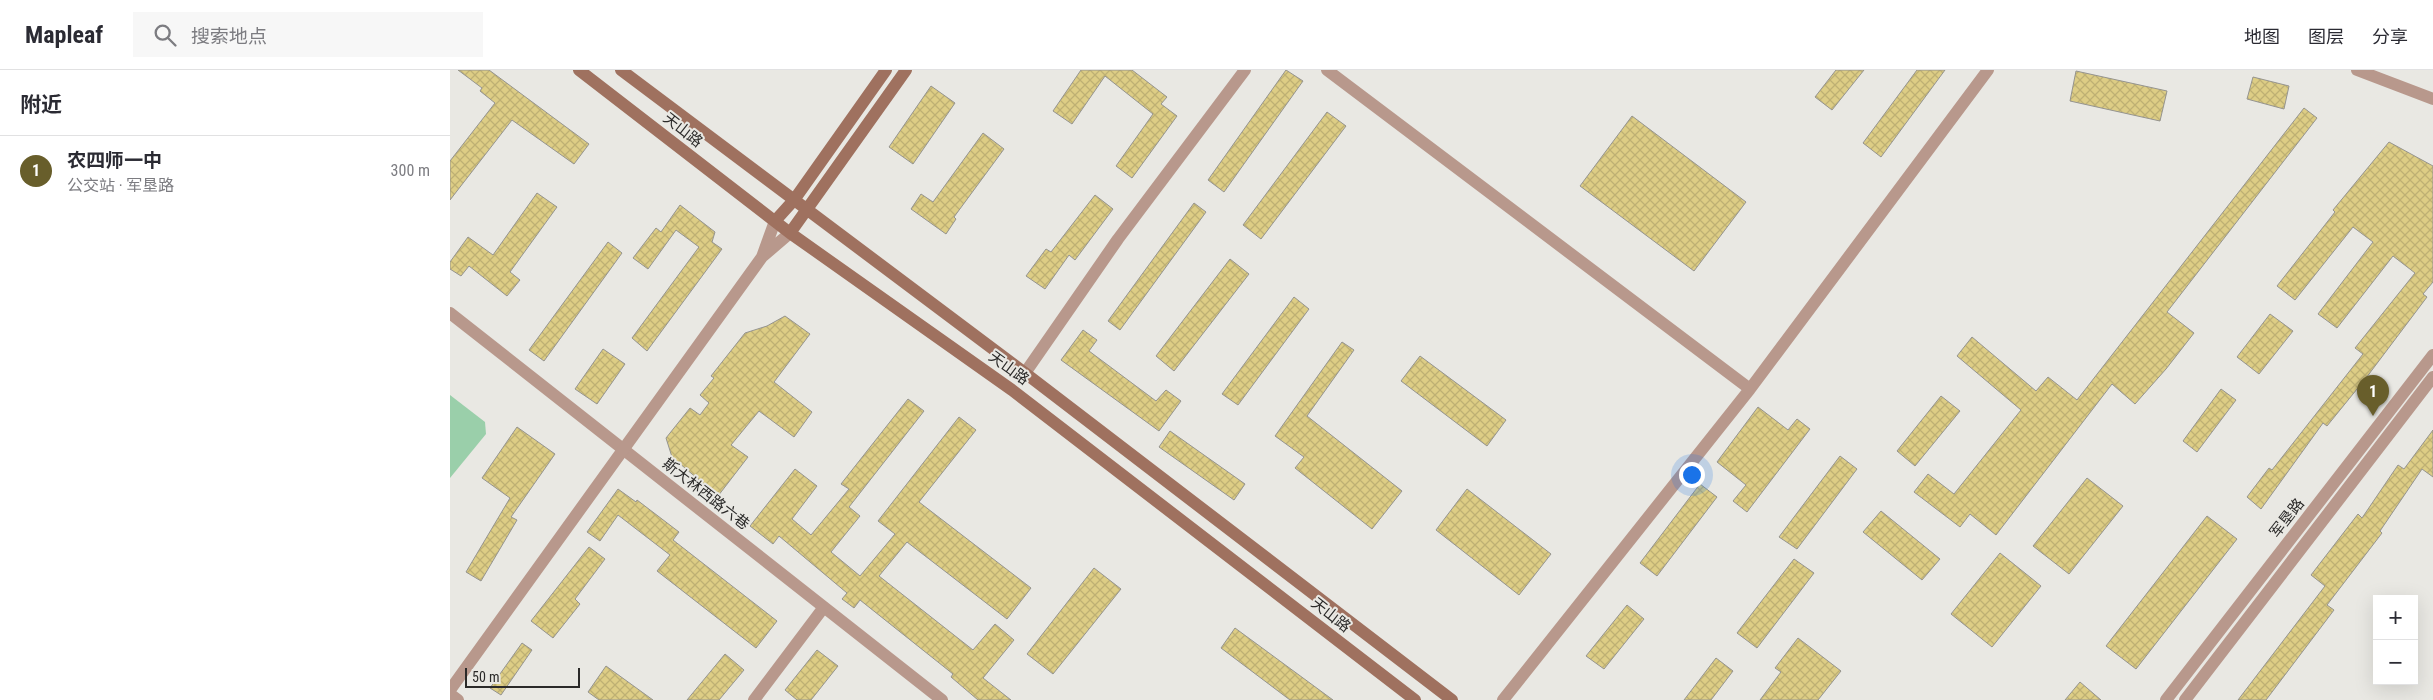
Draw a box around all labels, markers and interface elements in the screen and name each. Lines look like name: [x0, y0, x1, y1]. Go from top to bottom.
search box: [133, 12, 483, 57]
text: Mapleaf: [25, 21, 103, 49]
icon: search: [151, 21, 179, 49]
text: 搜索地点: [191, 25, 267, 48]
text: 地图: [2244, 26, 2280, 47]
text: 图层: [2308, 26, 2344, 47]
text: 分享: [2372, 26, 2408, 47]
text: 附近: [20, 93, 62, 117]
street label: 天山路: [660, 109, 706, 151]
text: 农四师一中: [67, 149, 162, 172]
text: 1: [32, 161, 40, 180]
text: 300 m: [391, 161, 430, 180]
text: 公交站 · 军垦路: [67, 176, 174, 195]
street label: 天山路: [986, 347, 1032, 389]
pin: 1: [2357, 375, 2389, 416]
street label: 斯大林西路六巷: [659, 455, 753, 533]
your location: [1679, 462, 1705, 488]
street label: 军垦路: [2266, 495, 2308, 541]
street label: 天山路: [1308, 594, 1354, 636]
map controls: [2373, 595, 2418, 685]
button: +: [2373, 595, 2418, 640]
button: −: [2373, 640, 2418, 685]
scale bar: [465, 665, 580, 688]
text: 50 m: [472, 669, 500, 685]

